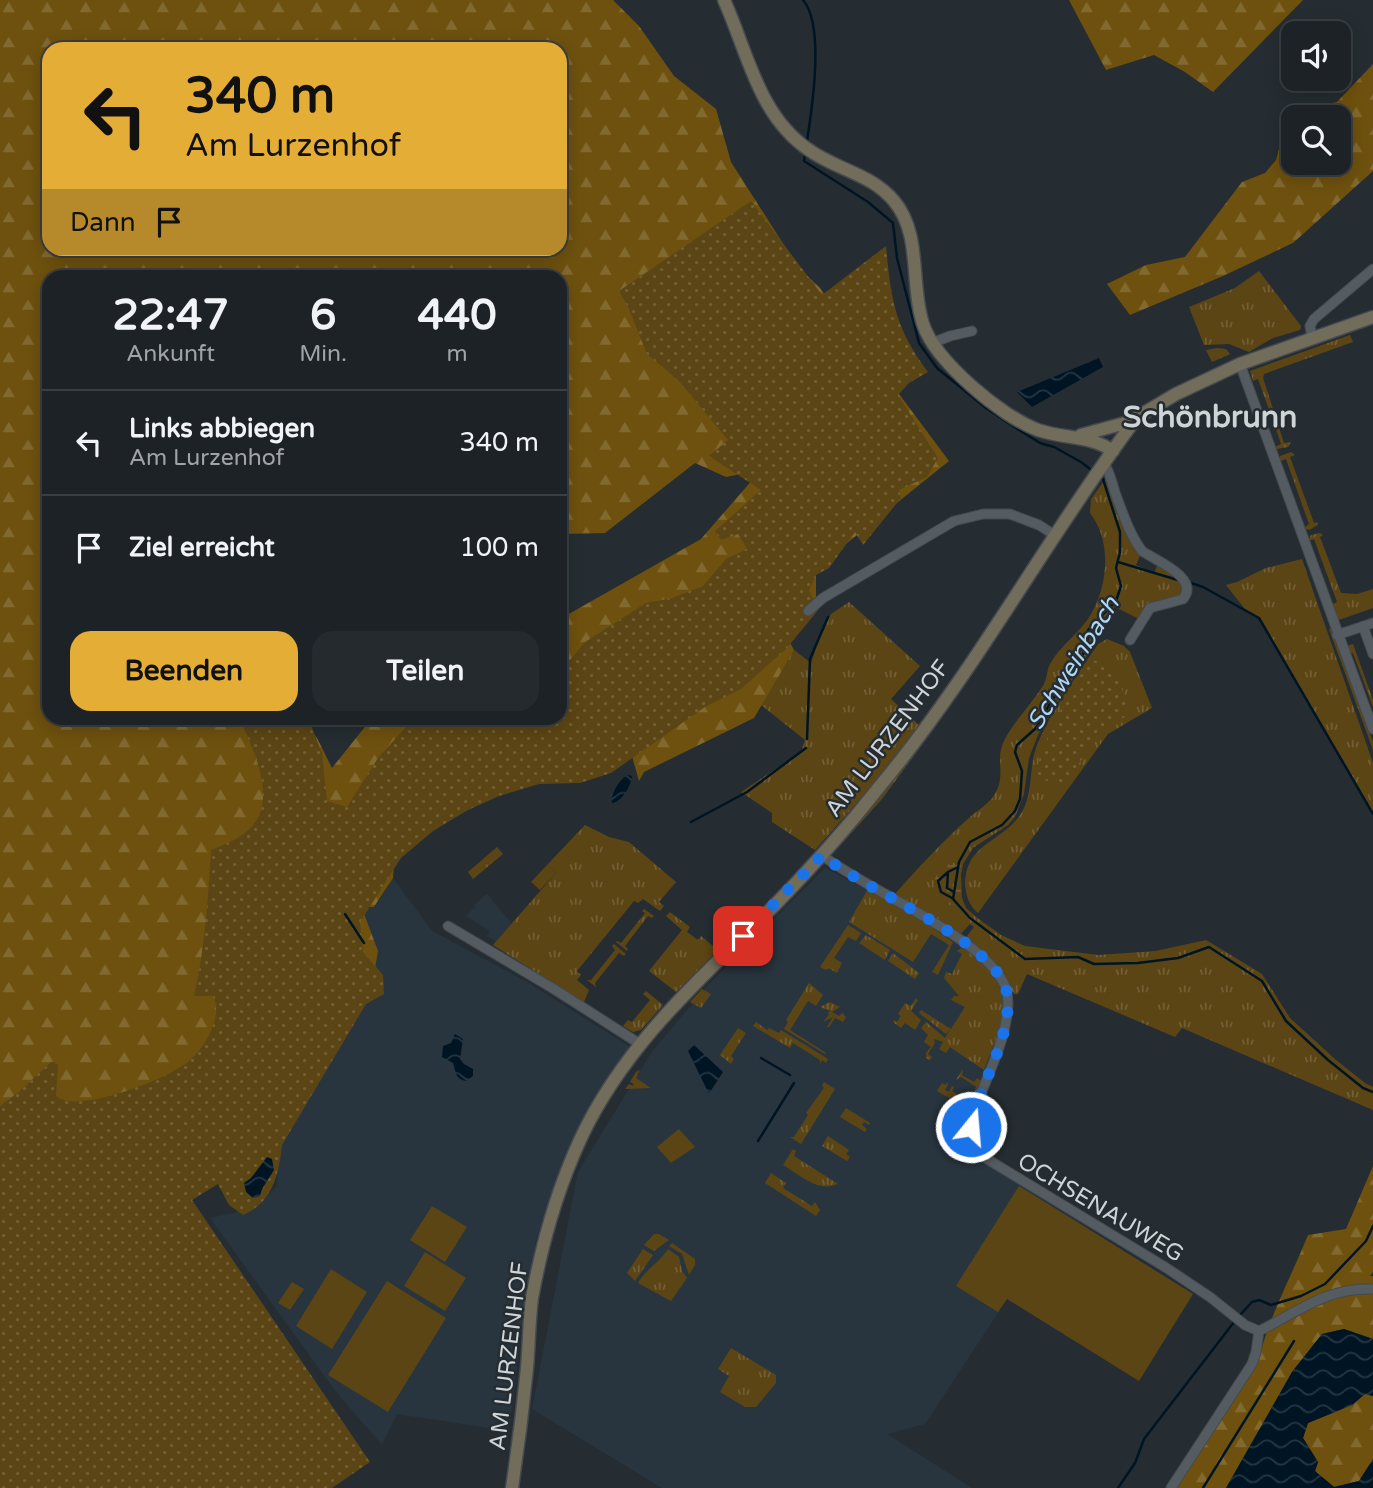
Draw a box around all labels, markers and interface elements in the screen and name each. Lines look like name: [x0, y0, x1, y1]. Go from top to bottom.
map controls: [1281, 21, 1351, 175]
button: sound: [1281, 21, 1351, 91]
text: 340 m: [185, 67, 335, 126]
icon: left: [70, 70, 161, 161]
button: search: [1281, 105, 1351, 175]
text: Am Lurzenhof: [185, 127, 401, 165]
icon: arrive: [150, 203, 188, 241]
text: Dann: [70, 207, 136, 238]
text: 22:47: [112, 290, 229, 341]
text: 6: [310, 290, 336, 341]
text: 440: [417, 290, 497, 341]
text: Ankunft: [126, 340, 215, 368]
text: Min.: [299, 340, 347, 368]
text: m: [446, 340, 468, 368]
district label: Schönbrunn: [1123, 399, 1297, 436]
text: Links abbiegen: [129, 413, 315, 444]
icon: left: [70, 424, 108, 462]
text: 340 m: [459, 427, 539, 458]
text: Am Lurzenhof: [129, 444, 284, 472]
icon: arrive: [70, 529, 108, 567]
text: Ziel erreicht: [129, 532, 275, 563]
text: 100 m: [459, 532, 539, 563]
water label: Schweinbach: [1021, 590, 1126, 735]
button: Beenden: [70, 631, 298, 711]
button: Teilen: [312, 631, 539, 711]
street label: AM LURZENHOF: [820, 654, 956, 823]
pin: [713, 906, 773, 966]
icon: arrive: [724, 917, 762, 955]
position arrow: [934, 1090, 1008, 1164]
street label: OCHSENAUWEG: [1012, 1147, 1189, 1268]
street label: AM LURZENHOF: [484, 1260, 534, 1452]

